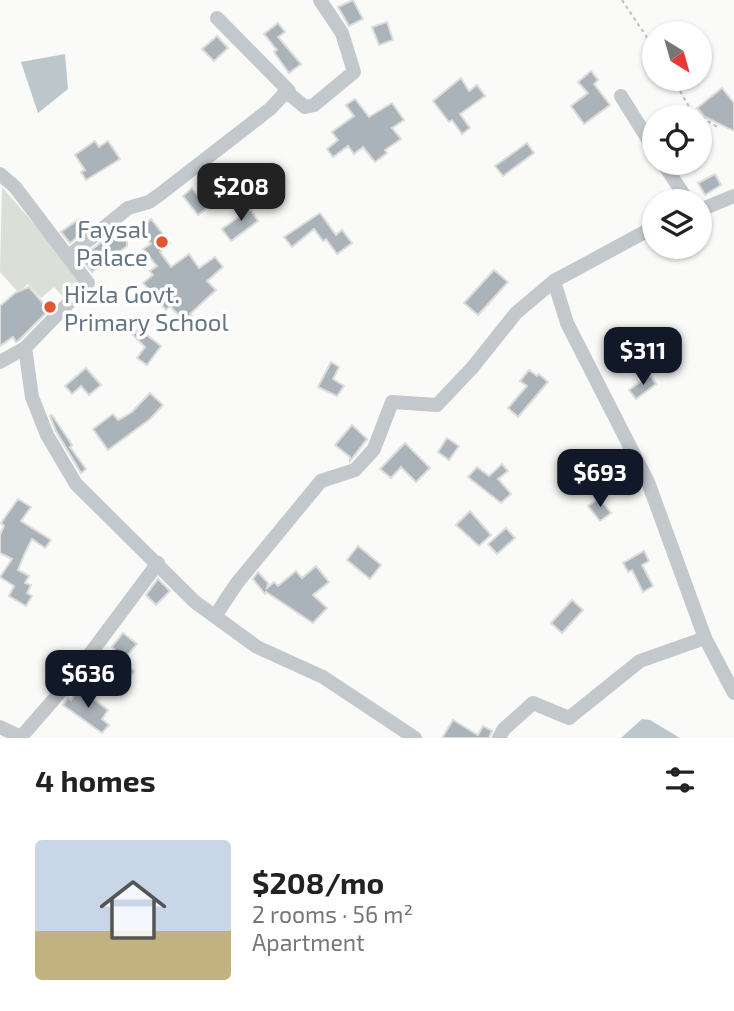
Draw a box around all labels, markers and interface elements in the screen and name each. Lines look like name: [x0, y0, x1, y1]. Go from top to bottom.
north arrow: [642, 21, 712, 91]
map controls: [642, 21, 712, 259]
button: locate: [642, 105, 712, 175]
pin: $208: [200, 164, 282, 223]
text: $208: [213, 172, 269, 200]
button: layers: [642, 189, 712, 259]
place label: Faysal Palace: [76, 214, 148, 271]
marker: Faysal Palace: [154, 234, 170, 250]
place label: Hizla Govt. Primary School: [64, 279, 229, 336]
marker: Hizla Govt. Primary School: [42, 299, 58, 315]
pin: $311: [602, 328, 684, 387]
text: $311: [620, 336, 666, 364]
pin: $693: [559, 449, 641, 509]
text: $693: [573, 458, 627, 486]
pin: $636: [47, 650, 129, 710]
text: $636: [61, 659, 115, 687]
icon: filters: [661, 761, 699, 799]
text: 4 homes: [35, 762, 156, 798]
text: $208/mo: [252, 864, 384, 900]
icon: home: [91, 868, 175, 952]
text: 2 rooms · 56 m²: [252, 900, 413, 928]
text: Apartment: [252, 928, 365, 956]

